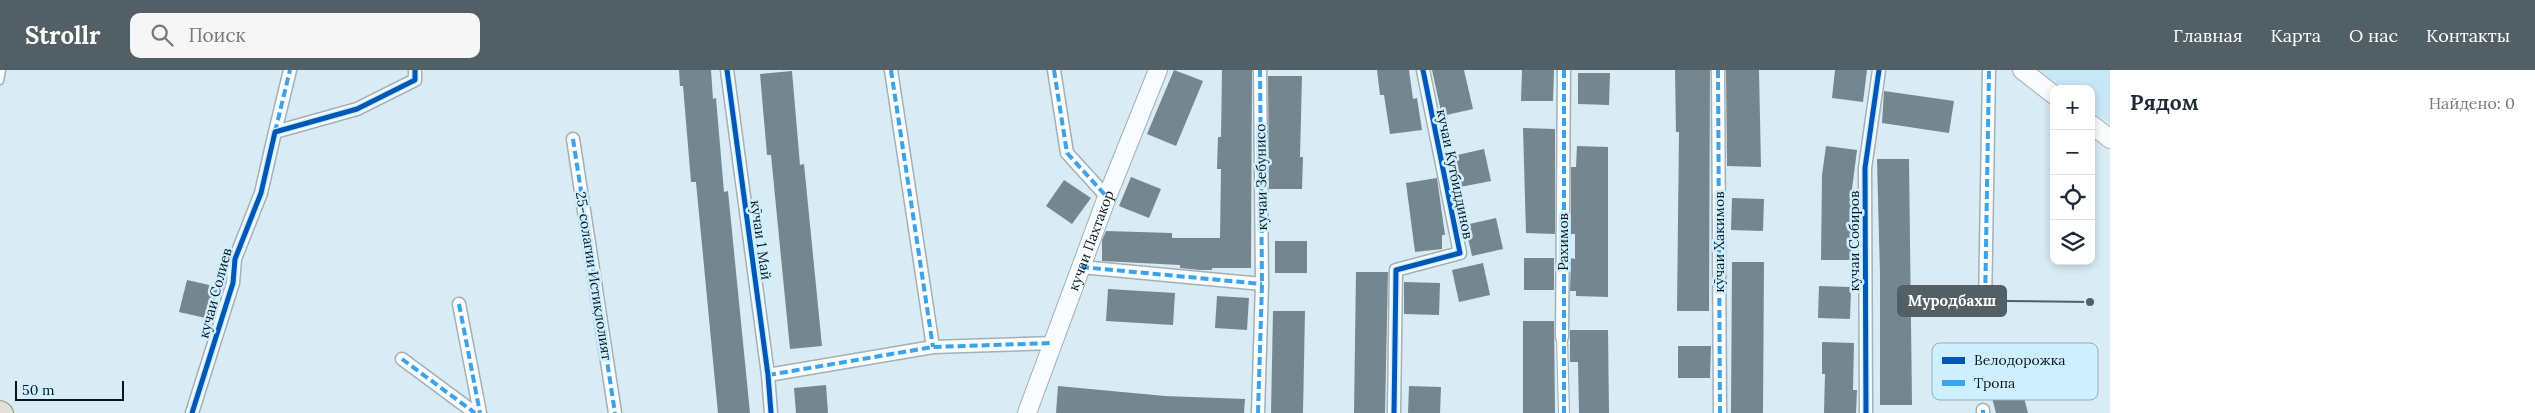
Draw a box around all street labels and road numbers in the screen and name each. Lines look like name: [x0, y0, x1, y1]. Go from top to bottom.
street label: кучаи Кутбиддинов: [1432, 108, 1478, 240]
street label: кучаи Зебунисо: [1251, 124, 1271, 230]
street label: кучаи Пахтакор: [1064, 188, 1118, 293]
street label: 25-солагии Истиқлолият: [572, 190, 616, 362]
street label: кучаи Собиров: [1845, 191, 1863, 291]
street label: кӯчаи Хакимов: [1710, 192, 1728, 292]
street label: кӯчаи 1 Май: [747, 199, 776, 281]
street label: Рахимов: [1554, 213, 1572, 271]
street label: кучаи Солиев: [194, 246, 236, 340]

